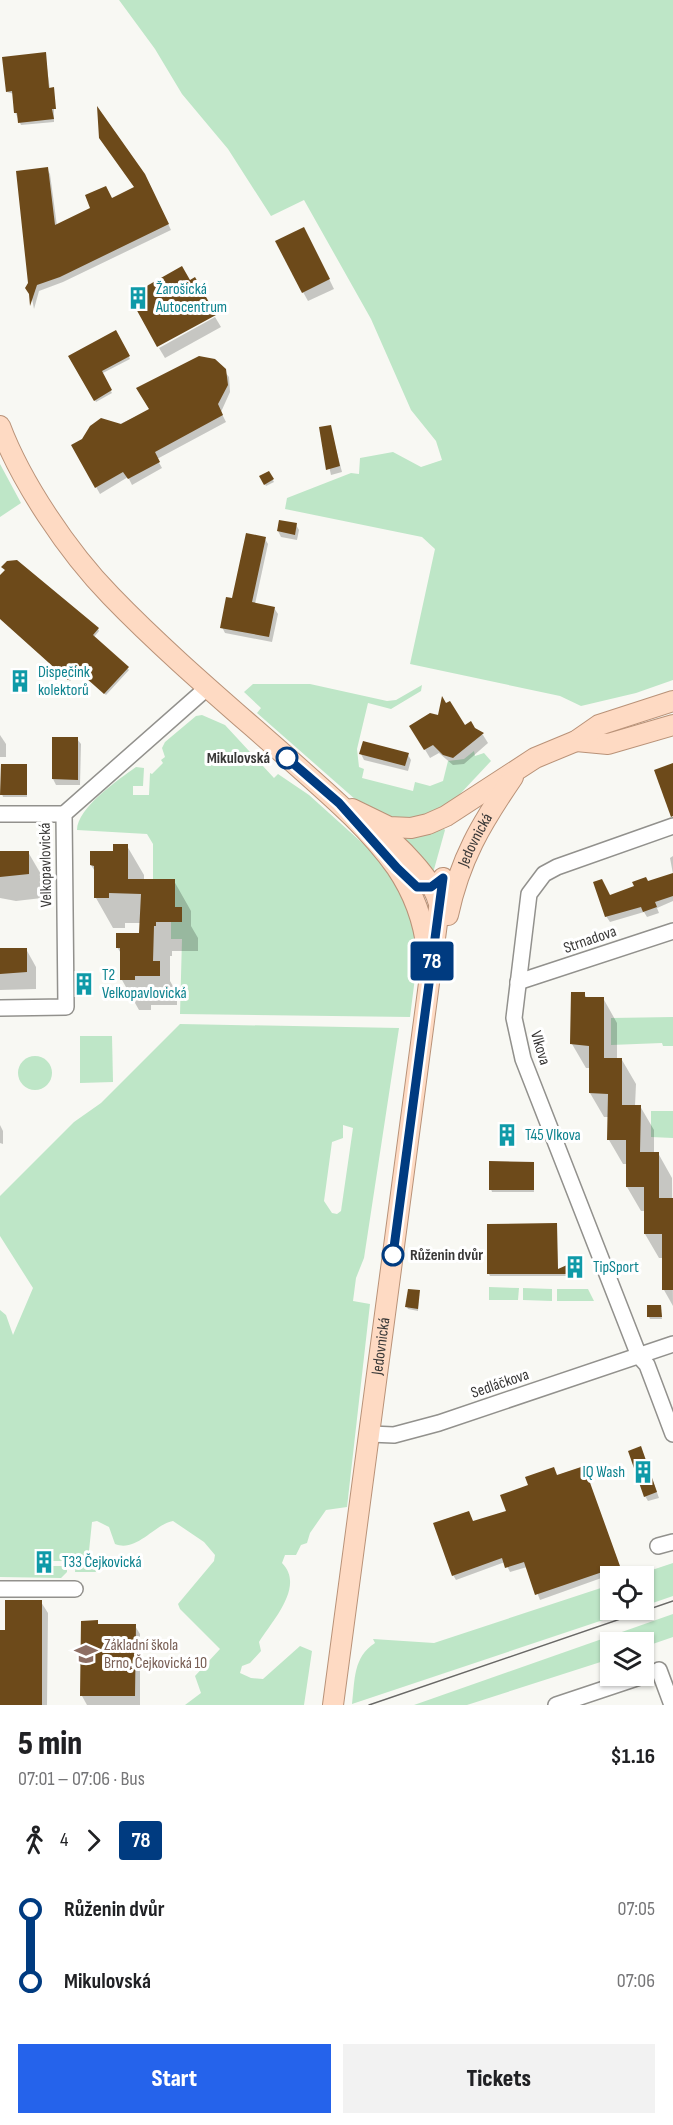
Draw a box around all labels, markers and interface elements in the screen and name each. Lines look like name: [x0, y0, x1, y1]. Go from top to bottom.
place label: Žarošická Autocentrum: [155, 280, 227, 317]
building icon: Žarošická Autocentrum: [125, 285, 151, 311]
place label: Dispečink kolektorů: [38, 663, 90, 700]
building icon: Dispečink kolektorů: [7, 668, 33, 694]
marker: Mikulovská: [276, 747, 298, 769]
place label: Mikulovská: [207, 749, 270, 768]
street label: Jedovnická: [453, 810, 497, 870]
street label: Velkopavlovická: [36, 822, 56, 908]
street label: Strnadova: [561, 922, 619, 958]
line badge: 78: [405, 942, 459, 980]
text: 78: [423, 949, 441, 974]
place label: T2 Velkopavlovická: [102, 966, 187, 1003]
building icon: T2 Velkopavlovická: [71, 971, 97, 997]
street label: Vlkova: [526, 1029, 554, 1067]
building icon: T45 Vlkova: [494, 1122, 520, 1148]
place label: T45 Vlkova: [525, 1126, 581, 1145]
marker: Růženin dvůr: [382, 1244, 404, 1266]
place label: Růženin dvůr: [410, 1246, 483, 1265]
building icon: TipSport: [562, 1254, 588, 1280]
place label: TipSport: [593, 1258, 639, 1277]
street label: Jedovnická: [367, 1316, 394, 1377]
street label: Sedláčkova: [469, 1365, 531, 1403]
building icon: IQ Wash: [630, 1459, 656, 1485]
place label: IQ Wash: [583, 1463, 625, 1482]
building icon: T33 Čejkovická: [31, 1549, 57, 1575]
place label: T33 Čejkovická: [62, 1553, 142, 1572]
map controls: [600, 1566, 654, 1686]
button: locate: [600, 1566, 654, 1620]
button: layers: [600, 1632, 654, 1686]
place label: Základní škola Brno, Čejkovická 10: [104, 1636, 207, 1673]
school or university icon: Základní škola Brno, Čejkovická 10: [73, 1641, 99, 1667]
text: 5 min: [18, 1724, 82, 1764]
text: $1.16: [610, 1743, 655, 1770]
text: 07:01 – 07:06 · Bus: [18, 1767, 145, 1791]
icon: walk: [18, 1824, 51, 1857]
icon: forward: [77, 1824, 110, 1857]
text: 4: [60, 1828, 68, 1852]
text: 78: [131, 1828, 150, 1853]
text: Růženin dvůr: [64, 1896, 165, 1923]
text: 07:05: [618, 1897, 655, 1921]
text: Mikulovská: [64, 1968, 151, 1995]
text: 07:06: [617, 1969, 655, 1993]
button: Start: [18, 2044, 331, 2113]
button: Tickets: [343, 2044, 655, 2113]

